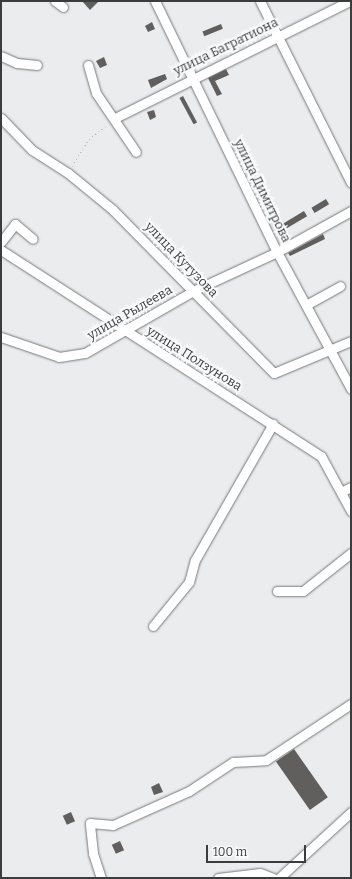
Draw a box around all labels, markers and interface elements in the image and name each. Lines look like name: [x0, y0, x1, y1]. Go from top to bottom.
street label: улица Багратиона: [171, 15, 281, 79]
street label: улица Димитрова: [230, 137, 294, 245]
street label: улица Кутузова: [141, 219, 221, 301]
street label: улица Рылеева: [85, 282, 175, 344]
street label: улица Ползунова: [143, 323, 245, 395]
scale bar: [208, 837, 308, 863]
text: 100 m: [213, 845, 247, 859]

